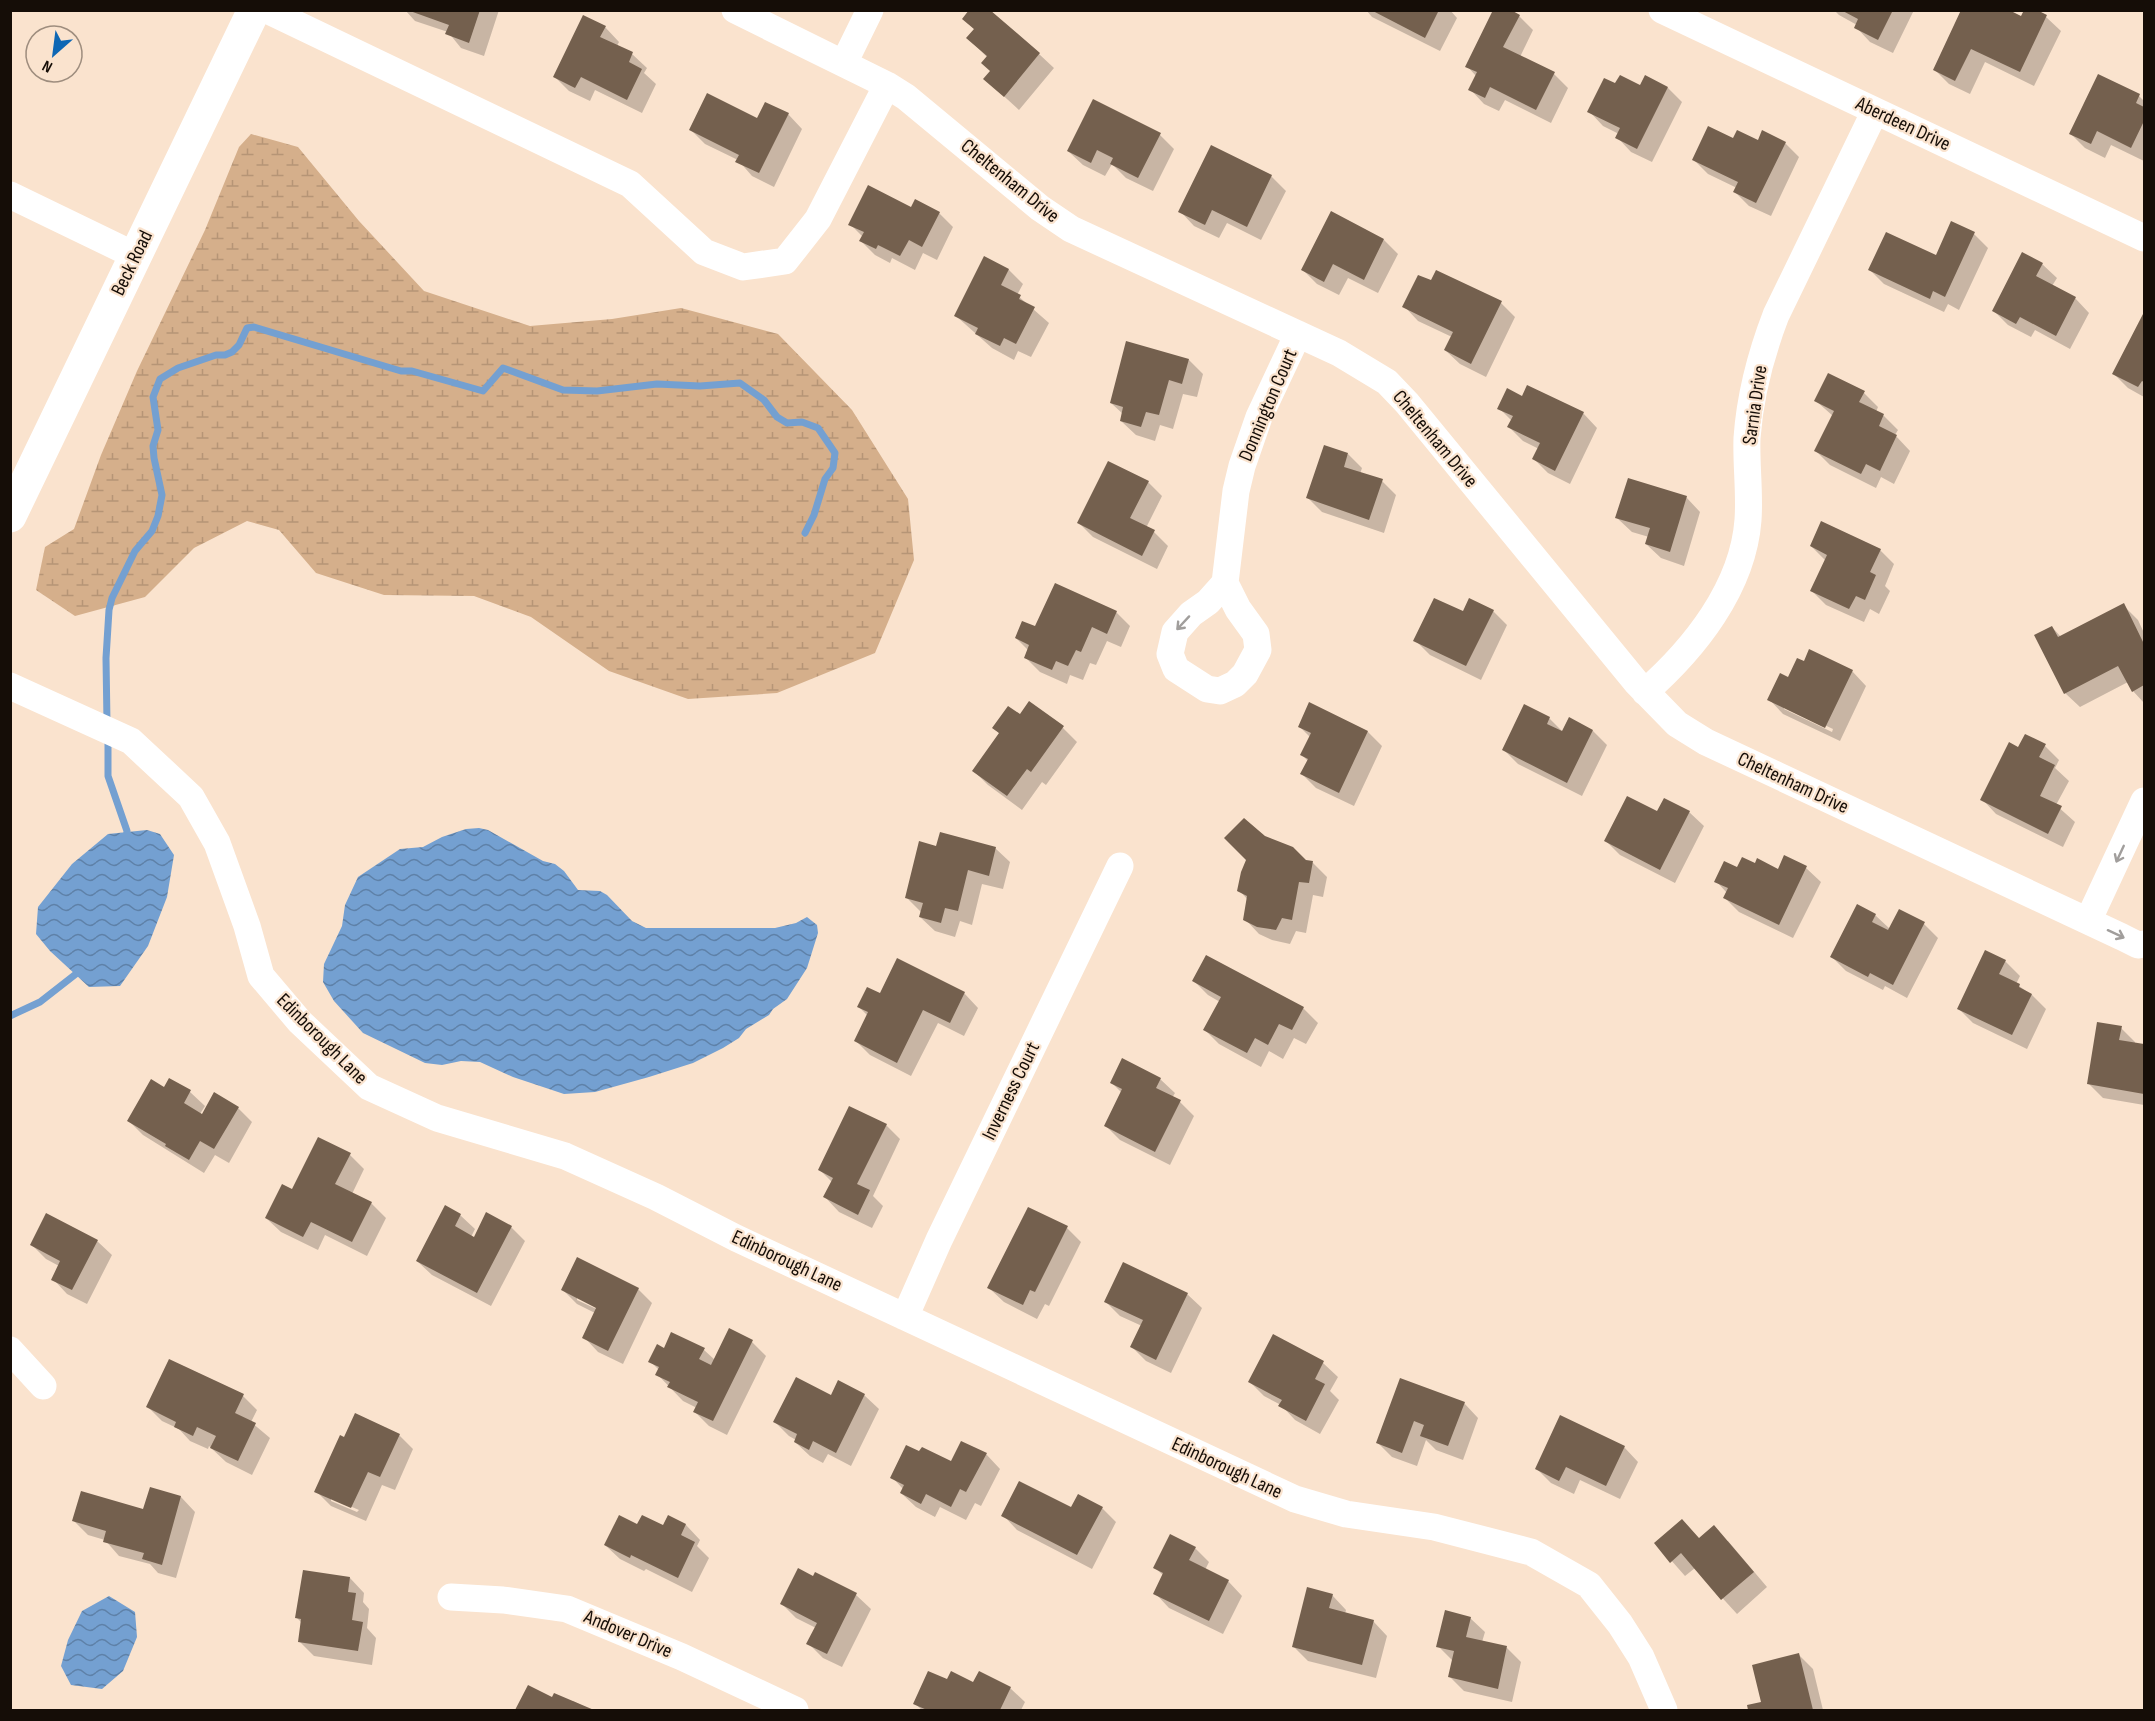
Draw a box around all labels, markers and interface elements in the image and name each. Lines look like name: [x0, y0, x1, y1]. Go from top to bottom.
north arrow: [24, 24, 84, 84]
text: N: [39, 56, 56, 76]
street label: Aberdeen Drive: [1851, 91, 1954, 156]
street label: Cheltenham Drive: [956, 134, 1064, 228]
street label: Beck Road: [106, 227, 158, 299]
street label: Donnington Court: [1234, 345, 1302, 465]
street label: Sarnia Drive: [1738, 364, 1772, 446]
street label: Cheltenham Drive: [1387, 385, 1483, 493]
one-way arrow: [1176, 615, 1190, 630]
street label: Cheltenham Drive: [1734, 747, 1852, 819]
one-way arrow: [2113, 844, 2125, 862]
one-way arrow: [2106, 929, 2124, 941]
street label: Edinborough Lane: [271, 988, 373, 1090]
street label: Inverness Court: [977, 1038, 1045, 1144]
street label: Edinborough Lane: [728, 1225, 846, 1297]
street label: Edinborough Lane: [1168, 1432, 1286, 1504]
street label: Andover Drive: [579, 1604, 676, 1663]

